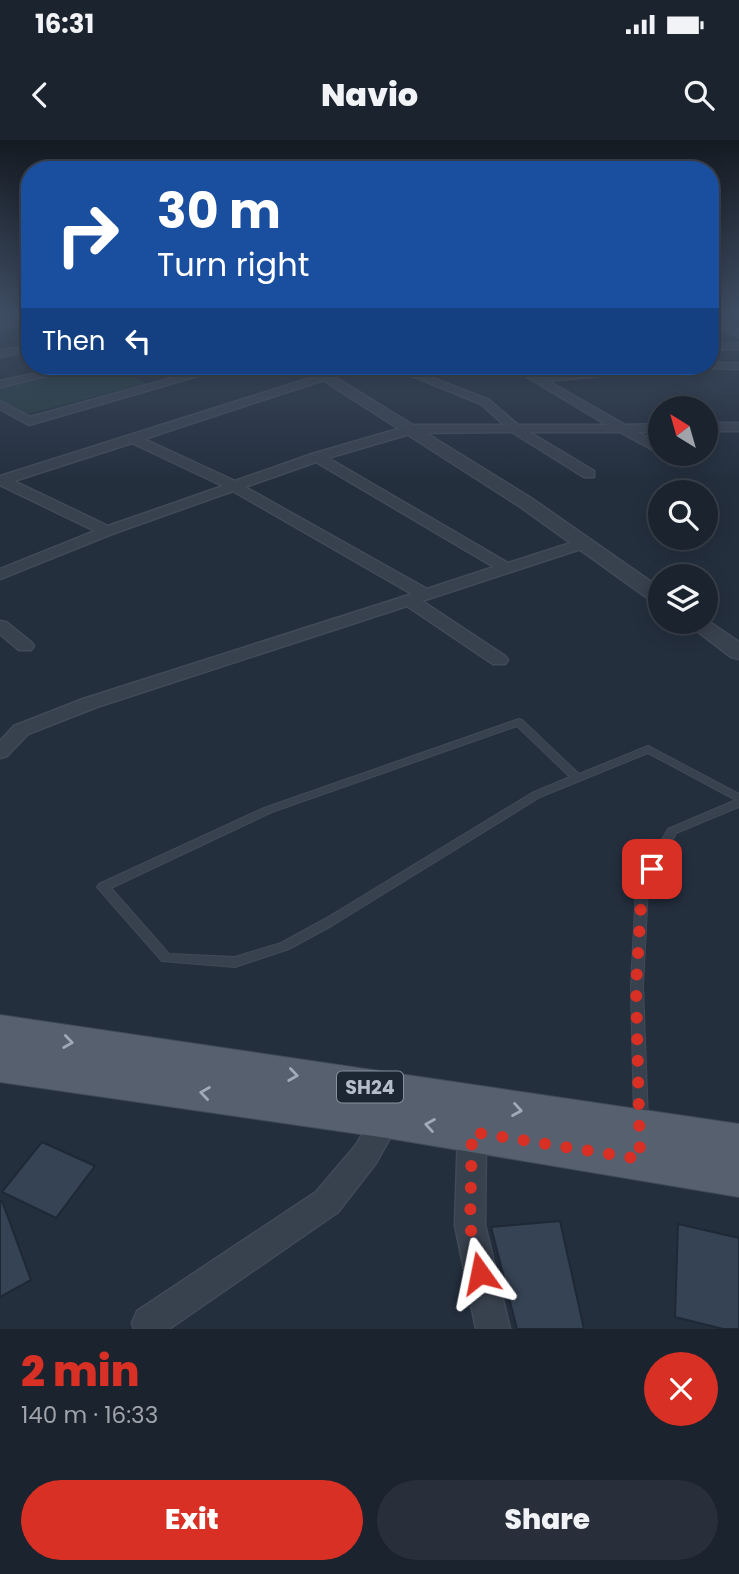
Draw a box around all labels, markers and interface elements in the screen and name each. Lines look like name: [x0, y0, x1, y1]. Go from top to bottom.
text: 16:31: [35, 6, 94, 42]
text: Navio: [321, 72, 418, 117]
icon: back: [21, 76, 59, 114]
icon: search: [680, 76, 718, 114]
text: 30 m: [157, 177, 281, 245]
icon: right: [42, 189, 133, 280]
text: Turn right: [157, 242, 309, 287]
icon: left: [119, 322, 157, 360]
text: Then: [42, 323, 105, 359]
north arrow: [648, 396, 718, 466]
map controls: [648, 396, 718, 634]
button: search: [648, 480, 718, 550]
button: layers: [648, 564, 718, 634]
pin: [622, 839, 682, 899]
icon: arrive: [633, 850, 671, 888]
one-way arrow: [62, 1034, 73, 1049]
one-way arrow: [287, 1068, 298, 1083]
road number: SH24: [337, 1071, 403, 1102]
one-way arrow: [199, 1085, 210, 1100]
one-way arrow: [511, 1102, 523, 1117]
one-way arrow: [424, 1118, 436, 1133]
position arrow: [443, 1236, 517, 1310]
text: 2 min: [21, 1342, 139, 1401]
button: close: [644, 1352, 718, 1426]
text: 140 m · 16:33: [21, 1399, 158, 1431]
button: Exit: [21, 1480, 363, 1560]
button: Share: [377, 1480, 718, 1560]

